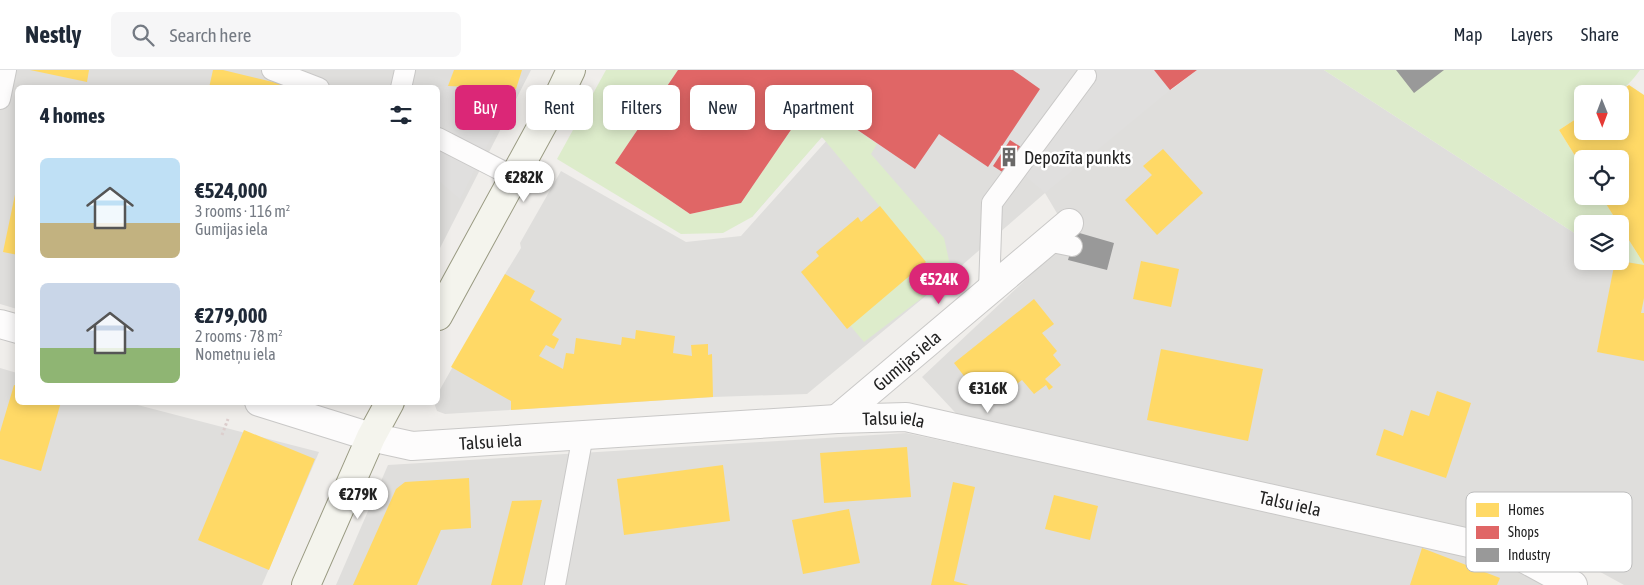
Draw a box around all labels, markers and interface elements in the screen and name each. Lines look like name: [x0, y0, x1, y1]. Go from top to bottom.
search box: [111, 12, 461, 57]
text: Nestly: [25, 21, 81, 48]
icon: search: [129, 21, 157, 49]
text: Search here: [169, 24, 251, 46]
text: Map: [1453, 24, 1482, 45]
text: Layers: [1510, 24, 1553, 45]
text: Share: [1581, 24, 1619, 45]
chip: Buy: [455, 85, 516, 130]
chip: Rent: [526, 85, 593, 130]
chip: Filters: [603, 85, 680, 130]
chip: New: [690, 85, 755, 130]
chip: Apartment: [765, 85, 872, 130]
north arrow: [1574, 85, 1629, 140]
map controls: [1574, 85, 1629, 270]
icon: filters: [387, 101, 415, 129]
text: 4 homes: [40, 103, 105, 127]
building icon: Depozīta punkts: [998, 146, 1020, 168]
place label: Depozīta punkts: [1024, 147, 1131, 168]
button: locate: [1574, 150, 1629, 205]
pin: €282K: [489, 160, 559, 203]
text: €282K: [505, 168, 543, 186]
icon: home: [80, 178, 140, 238]
text: €524,000: [195, 178, 267, 202]
text: 3 rooms · 116 m²: [195, 202, 290, 220]
button: layers: [1574, 215, 1629, 270]
text: Gumijas iela: [195, 220, 268, 238]
pin: €524K: [904, 262, 974, 305]
text: €524K: [920, 270, 958, 288]
icon: home: [80, 303, 140, 363]
text: €279,000: [195, 303, 267, 327]
street label: Gumijas iela: [868, 326, 945, 395]
text: 2 rooms · 78 m²: [195, 327, 283, 345]
text: Nometņu iela: [195, 345, 276, 363]
pin: €316K: [953, 372, 1023, 414]
text: €316K: [969, 379, 1007, 397]
street label: Talsu iela: [862, 406, 927, 431]
street label: Talsu iela: [459, 429, 523, 453]
pin: €279K: [323, 478, 393, 520]
text: €279K: [339, 485, 377, 503]
street label: Talsu iela: [1257, 486, 1323, 520]
legend: [1466, 492, 1632, 572]
text: Homes: [1508, 502, 1544, 518]
text: Shops: [1508, 524, 1539, 540]
text: Industry: [1508, 547, 1551, 563]

